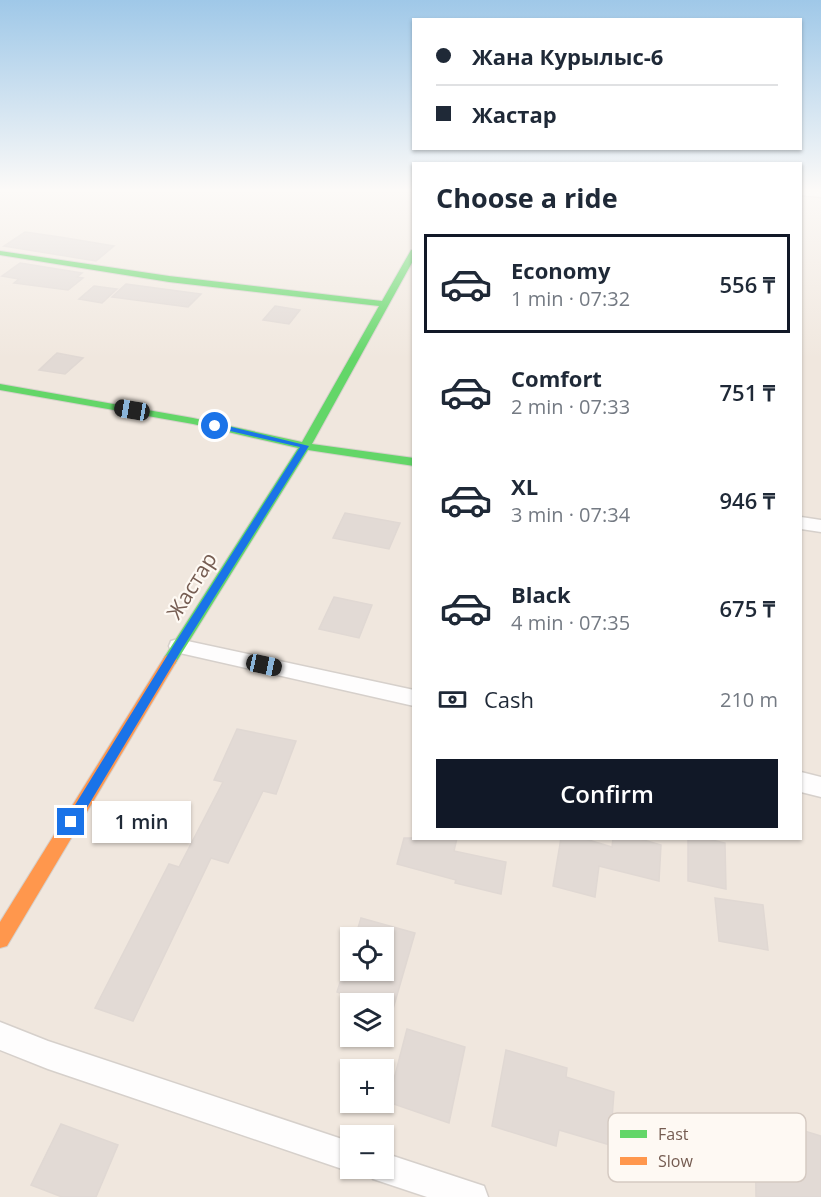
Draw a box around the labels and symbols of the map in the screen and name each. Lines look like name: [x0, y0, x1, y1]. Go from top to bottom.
car: [113, 398, 151, 422]
route start: [201, 412, 228, 439]
street label: Жастар: [160, 547, 223, 624]
car: [245, 652, 283, 678]
callout: 1 min: [92, 801, 191, 843]
route end: [57, 808, 84, 835]
legend: [608, 1113, 806, 1182]
text: Fast: [658, 1123, 689, 1145]
text: Slow: [658, 1150, 693, 1172]

